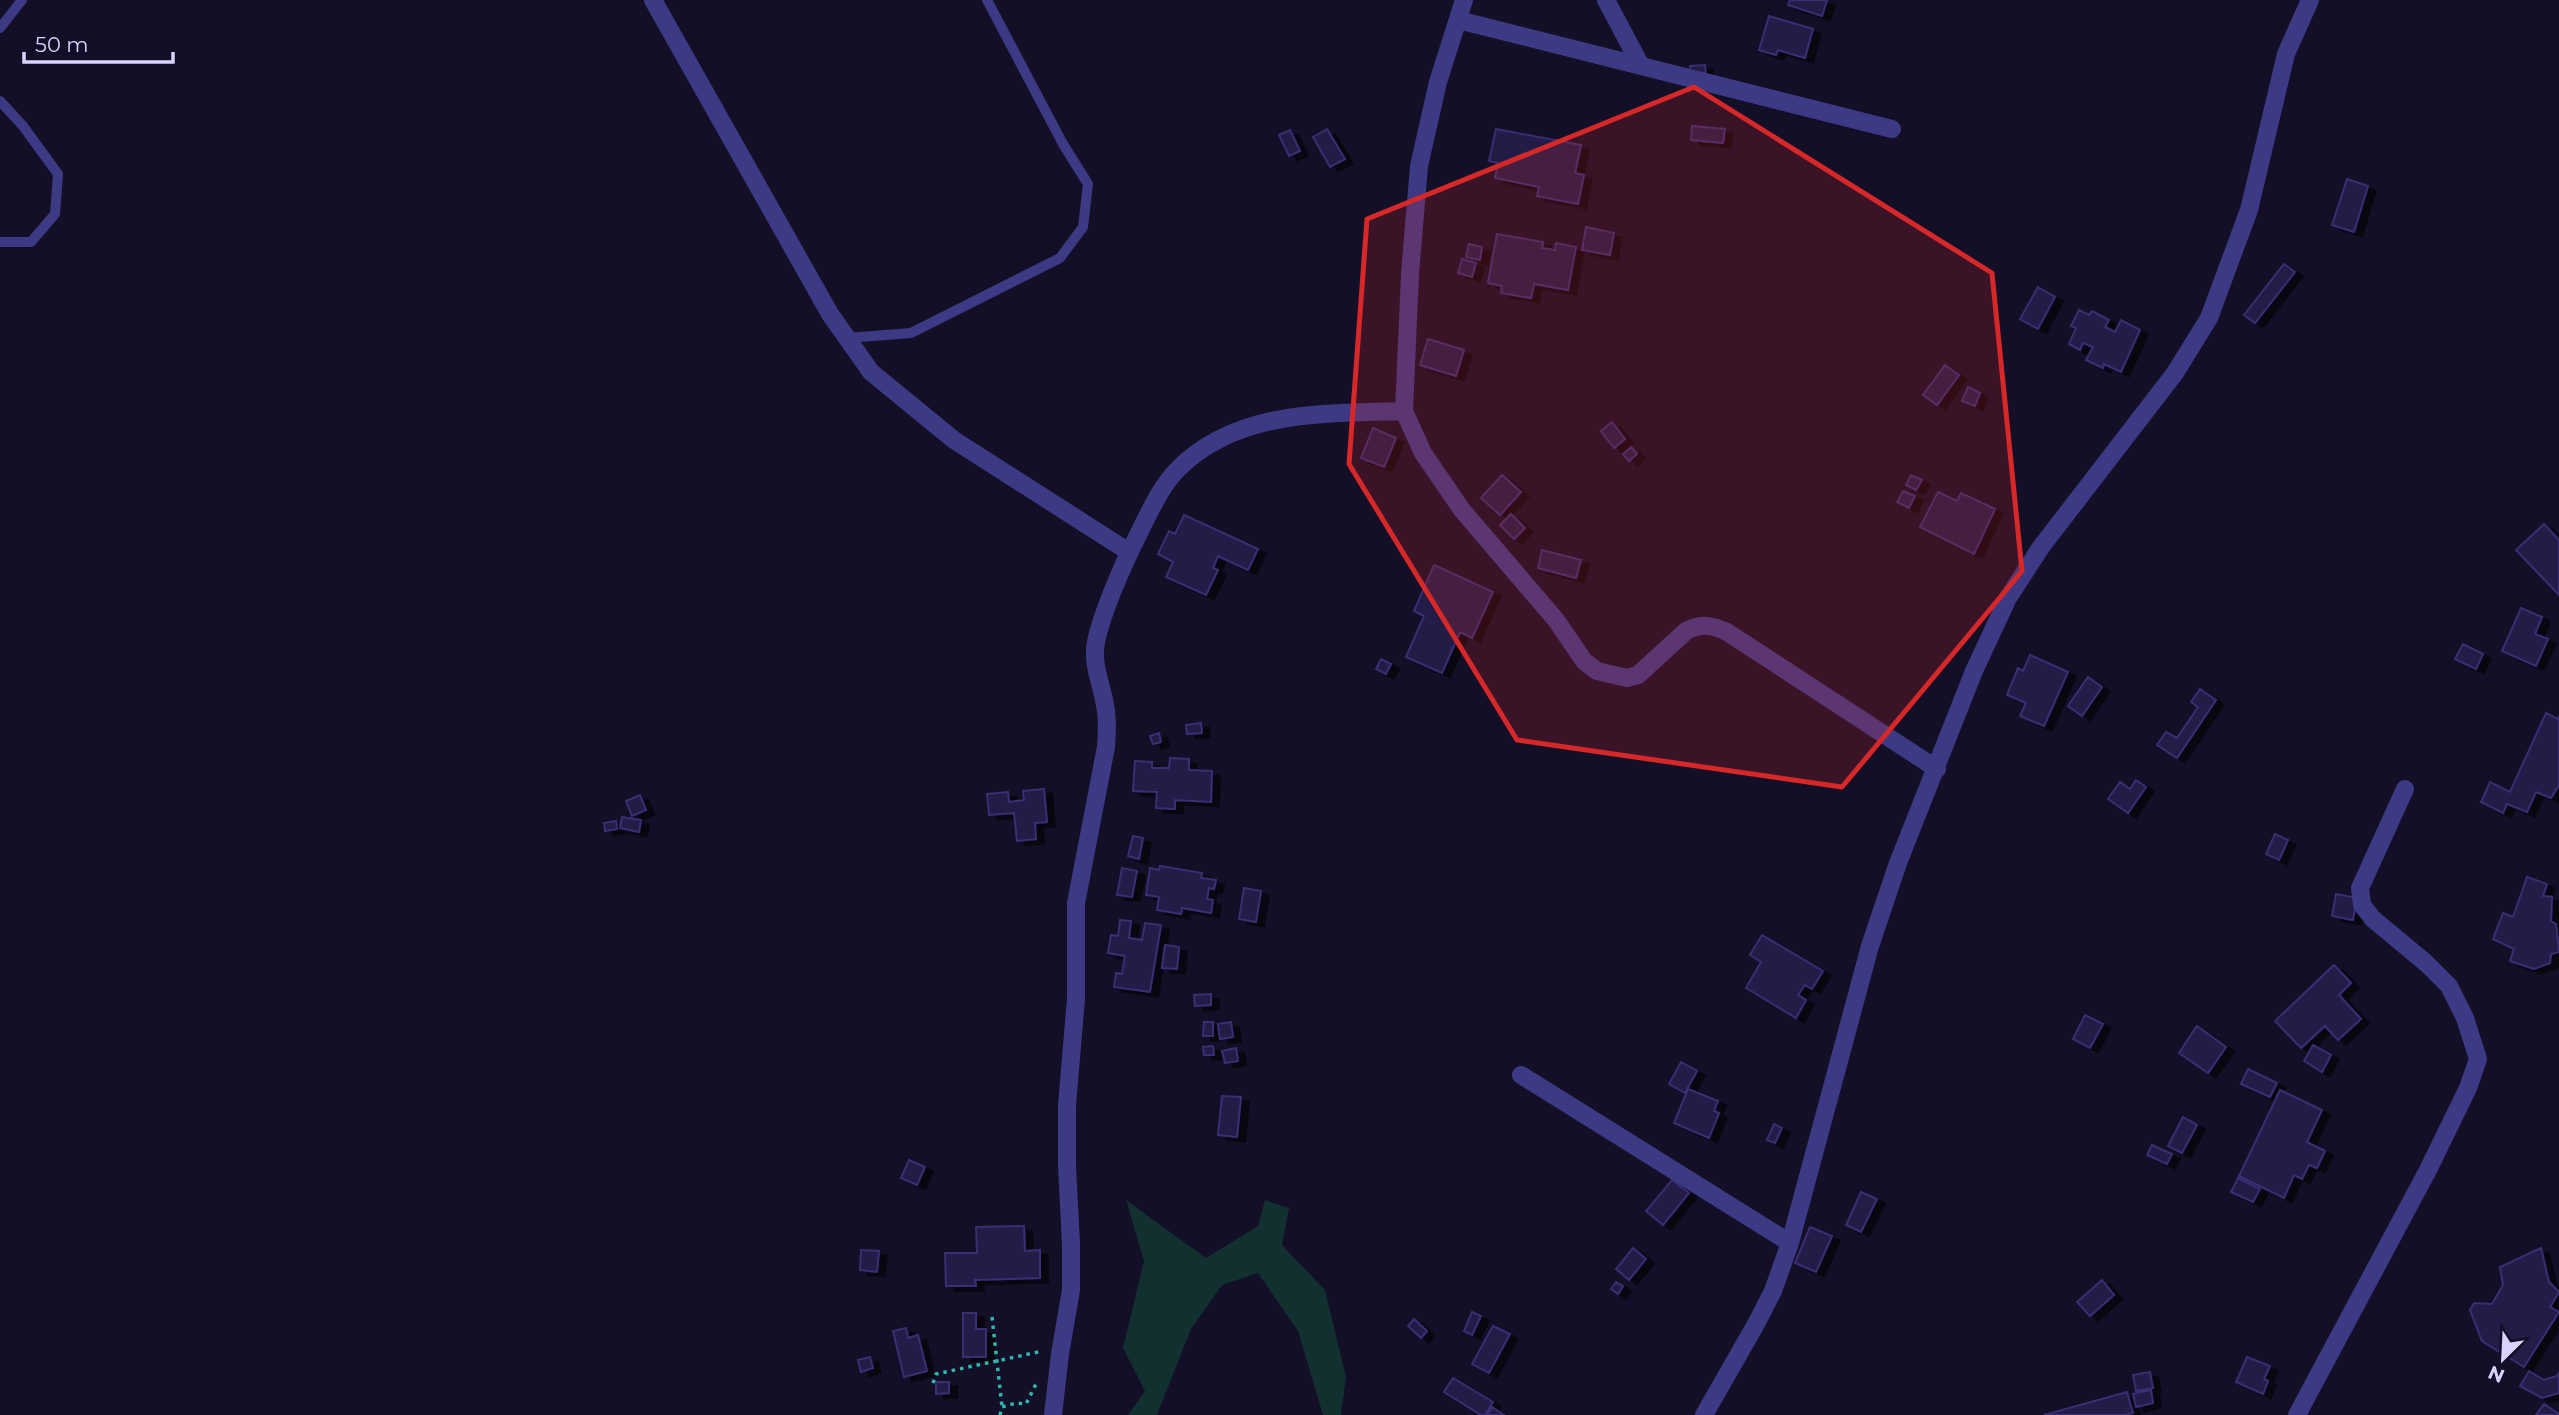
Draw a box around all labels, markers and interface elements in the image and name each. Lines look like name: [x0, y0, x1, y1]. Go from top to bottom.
scale bar: [24, 21, 173, 65]
text: 50 m: [35, 32, 89, 57]
north arrow: [2468, 1324, 2538, 1394]
text: N: [2485, 1360, 2508, 1388]

